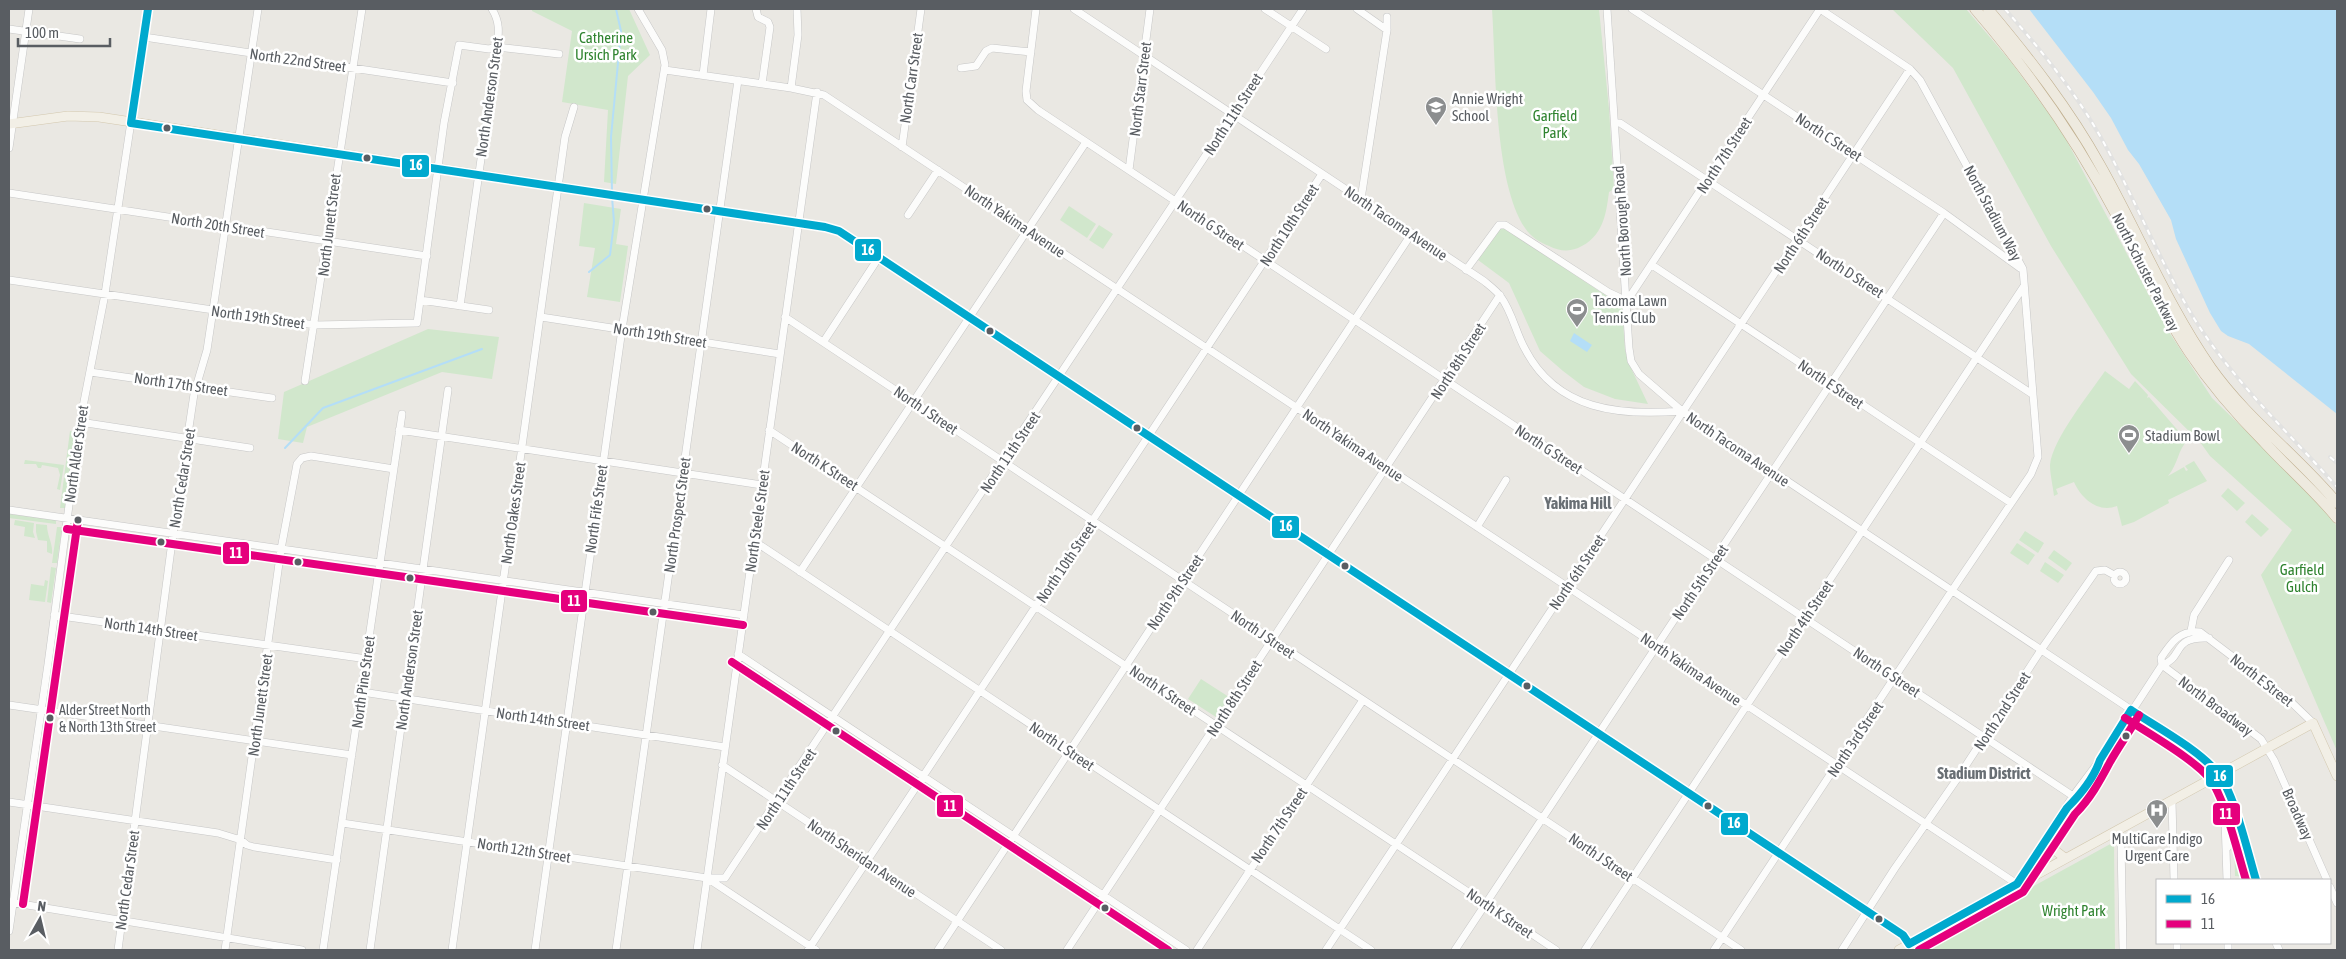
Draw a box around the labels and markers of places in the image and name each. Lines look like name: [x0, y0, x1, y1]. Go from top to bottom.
place label: Annie Wright School: [1452, 90, 1523, 124]
school or university icon: Annie Wright School: [1424, 95, 1448, 126]
unlabelled marker: [162, 123, 172, 133]
unlabelled marker: [362, 153, 372, 163]
unlabelled marker: [702, 204, 712, 214]
place label: Tacoma Lawn Tennis Club: [1593, 292, 1667, 326]
sports icon: Tacoma Lawn Tennis Club: [1565, 297, 1589, 328]
unlabelled marker: [985, 326, 995, 336]
unlabelled marker: [1132, 423, 1142, 433]
sports icon: Stadium Bowl: [2117, 423, 2141, 454]
place label: Stadium Bowl: [2145, 427, 2220, 444]
unlabelled marker: [73, 515, 83, 525]
unlabelled marker: [156, 537, 166, 547]
unlabelled marker: [293, 557, 303, 567]
unlabelled marker: [1340, 561, 1350, 571]
unlabelled marker: [405, 573, 415, 583]
unlabelled marker: [648, 607, 658, 617]
unlabelled marker: [1522, 681, 1532, 691]
place label: Alder Street North & North 13th Street: [59, 702, 156, 735]
marker: Alder Street North & North 13th Street: [45, 713, 55, 723]
unlabelled marker: [831, 726, 841, 736]
unlabelled marker: [2121, 731, 2131, 741]
hospital icon: MultiCare Indigo Urgent Care: [2145, 798, 2169, 829]
unlabelled marker: [1703, 801, 1713, 811]
place label: MultiCare Indigo Urgent Care: [2112, 830, 2202, 864]
unlabelled marker: [1100, 903, 1110, 913]
unlabelled marker: [1874, 914, 1884, 924]

